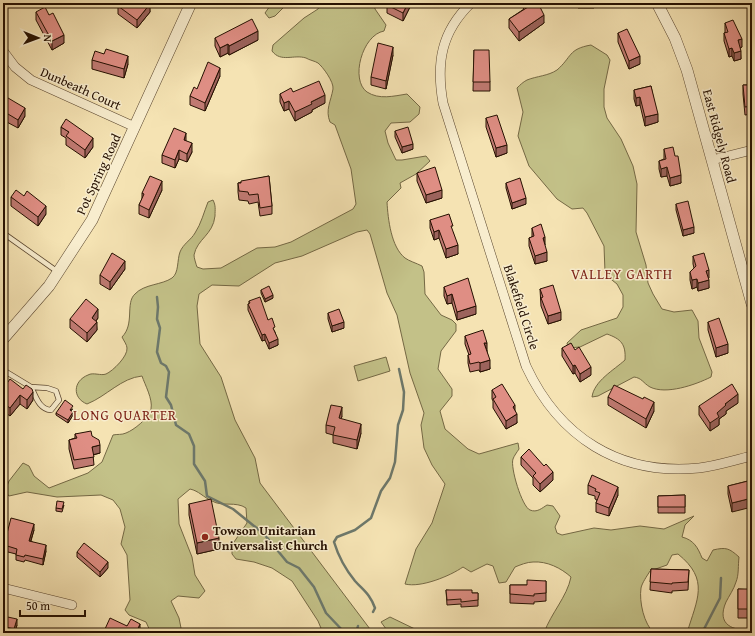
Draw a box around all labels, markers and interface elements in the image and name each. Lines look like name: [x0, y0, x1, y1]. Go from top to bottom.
north arrow: [18, 18, 58, 58]
text: N: [40, 34, 56, 43]
street label: Dunbeath Court: [37, 62, 125, 115]
street label: East Ridgely Road: [698, 87, 741, 185]
street label: Pot Spring Road: [71, 131, 126, 218]
street label: Blakefield Circle: [499, 262, 544, 352]
district label: VALLEY GARTH: [571, 264, 673, 284]
district label: LONG QUARTER: [73, 405, 177, 425]
place label: Towson Unitarian Universalist Church: [213, 521, 328, 555]
marker: Towson Unitarian Universalist Church: [200, 532, 210, 542]
scale bar: [20, 592, 85, 618]
text: 50 m: [26, 597, 50, 614]

